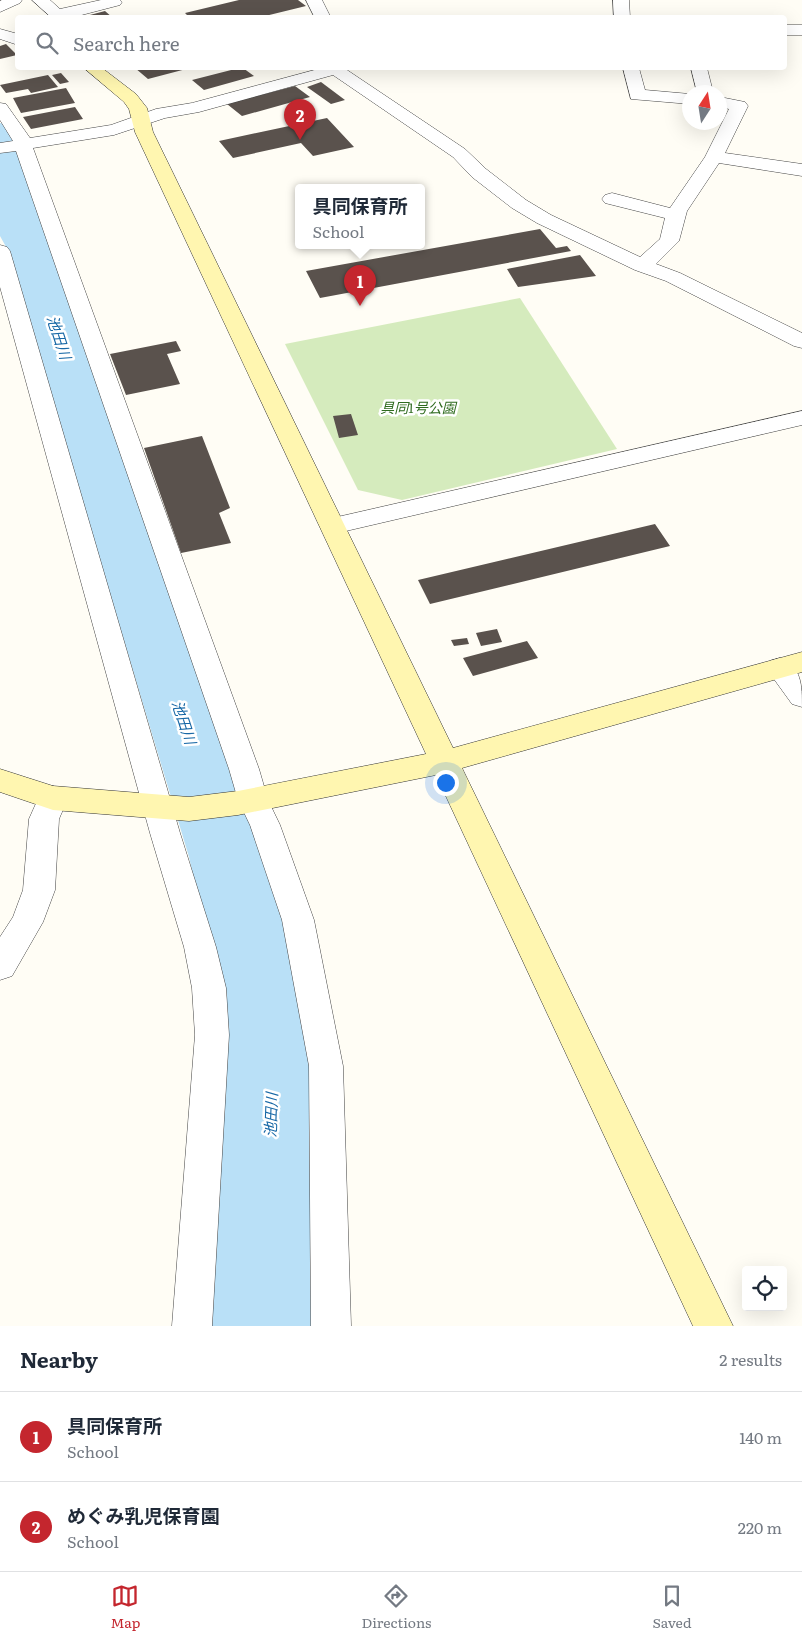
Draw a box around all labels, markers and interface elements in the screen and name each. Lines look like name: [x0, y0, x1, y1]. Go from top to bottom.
search box: [15, 15, 787, 70]
icon: search: [33, 29, 61, 57]
text: Search here: [73, 29, 180, 57]
north arrow: [682, 85, 727, 130]
pin: 2: [284, 99, 316, 140]
popup: [295, 184, 425, 249]
text: 具同保育所: [312, 191, 408, 219]
text: School: [312, 219, 364, 243]
pin: 1: [344, 265, 376, 306]
water label: 池田川: [42, 312, 79, 364]
park label: 具同1号公園: [380, 397, 458, 417]
water label: 池田川: [167, 697, 204, 749]
your location: [433, 770, 459, 796]
water label: 池田川: [258, 1090, 282, 1138]
map controls: [742, 1266, 787, 1311]
button: locate: [742, 1266, 787, 1311]
text: Nearby: [20, 1343, 98, 1374]
text: 2 results: [719, 1347, 782, 1371]
text: 具同保育所: [67, 1411, 162, 1439]
text: 1: [33, 1425, 39, 1449]
text: 140 m: [739, 1425, 782, 1449]
text: School: [67, 1439, 119, 1463]
text: めぐみ乳児保育園: [67, 1501, 220, 1529]
text: 2: [32, 1515, 40, 1539]
text: 220 m: [738, 1515, 782, 1539]
text: School: [67, 1529, 119, 1553]
tab: Map: [111, 1582, 140, 1632]
tab: Directions: [361, 1582, 431, 1632]
tab: Saved: [652, 1582, 691, 1632]

